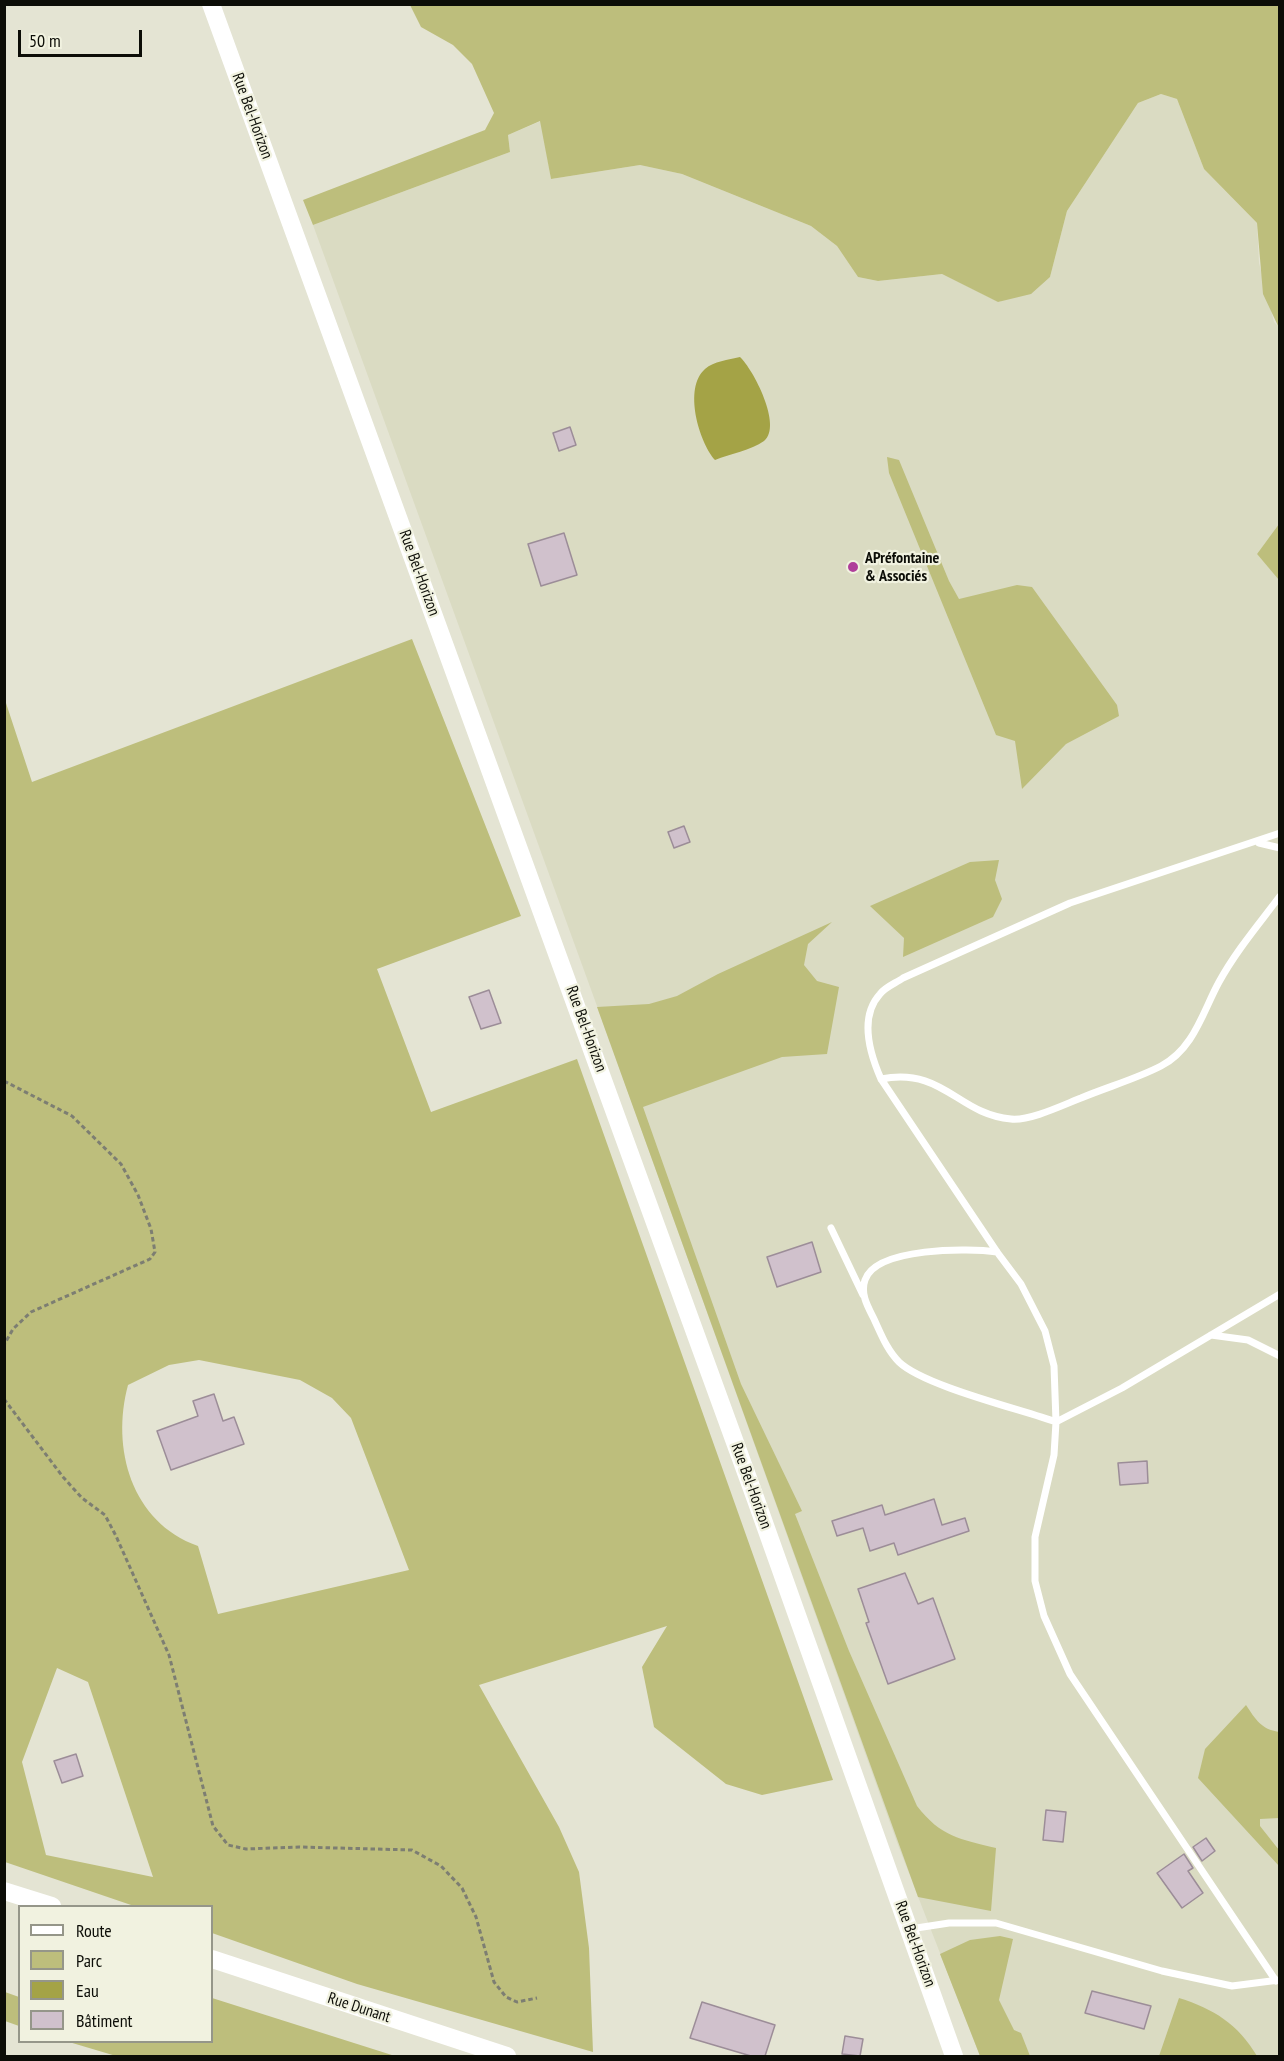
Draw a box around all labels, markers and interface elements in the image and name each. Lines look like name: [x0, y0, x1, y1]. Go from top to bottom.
scale bar: [21, 18, 146, 56]
text: 50 m: [29, 29, 61, 52]
street label: Rue Bel-Horizon: [228, 70, 276, 162]
street label: Rue Bel-Horizon: [395, 527, 443, 619]
place label: APréfontaine & Associés: [865, 548, 939, 586]
marker: APréfontaine & Associés: [846, 560, 860, 574]
street label: Rue Bel-Horizon: [562, 983, 610, 1075]
street label: Rue Bel-Horizon: [727, 1440, 775, 1532]
street label: Rue Bel-Horizon: [891, 1898, 939, 1990]
legend: [18, 1905, 213, 2043]
text: Route: [76, 1919, 112, 1942]
text: Parc: [76, 1949, 102, 1972]
text: Eau: [76, 1979, 99, 2002]
street label: Rue Dunant: [325, 1989, 393, 2027]
text: Bâtiment: [76, 2009, 133, 2032]

